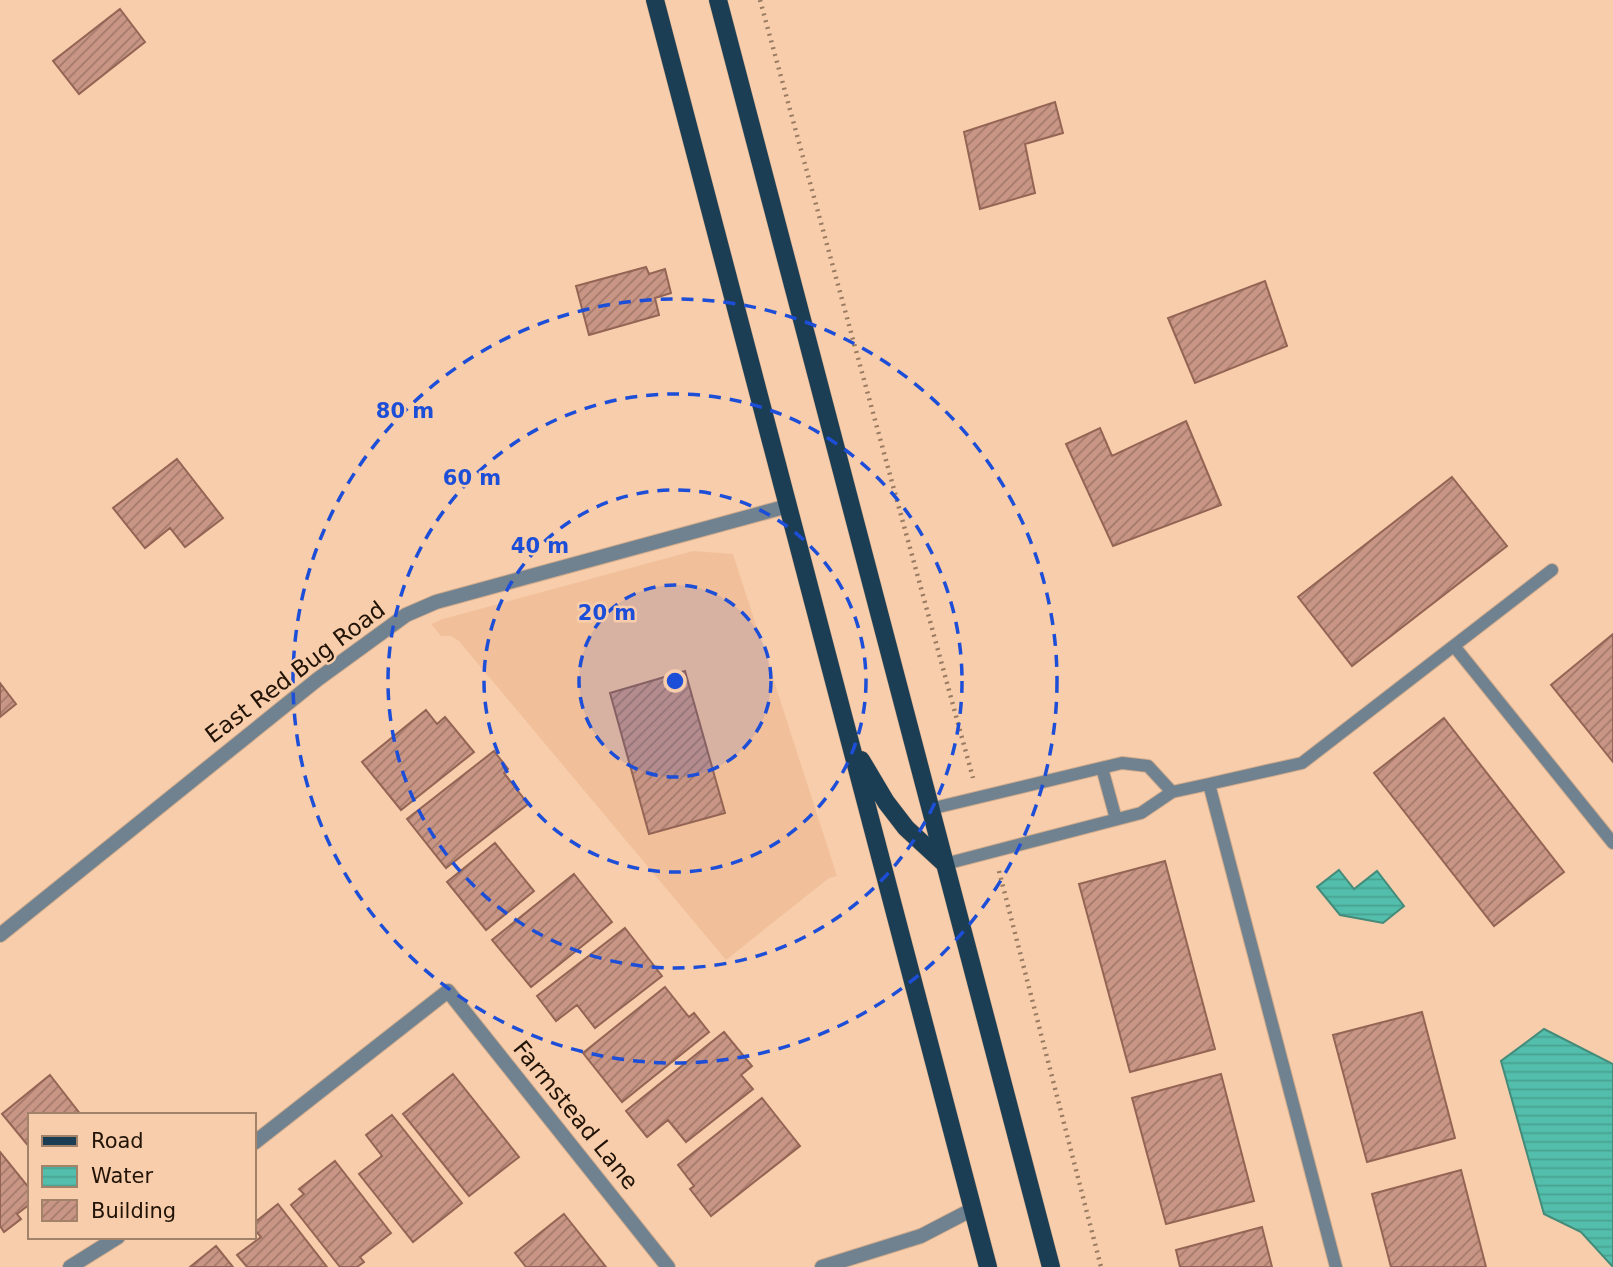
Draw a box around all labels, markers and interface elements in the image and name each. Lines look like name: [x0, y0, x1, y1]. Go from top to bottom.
text: 80 m: [376, 399, 434, 423]
text: 60 m: [443, 466, 501, 490]
text: 40 m: [511, 534, 569, 558]
street label: East Red Bug Road: [200, 596, 390, 748]
text: 20 m: [578, 601, 636, 625]
centre of rings: [663, 669, 687, 693]
street label: Farmstead Lane: [508, 1036, 644, 1194]
legend: [28, 1113, 256, 1239]
text: Road: [91, 1129, 144, 1153]
text: Water: [91, 1164, 153, 1188]
text: Building: [91, 1199, 176, 1223]

